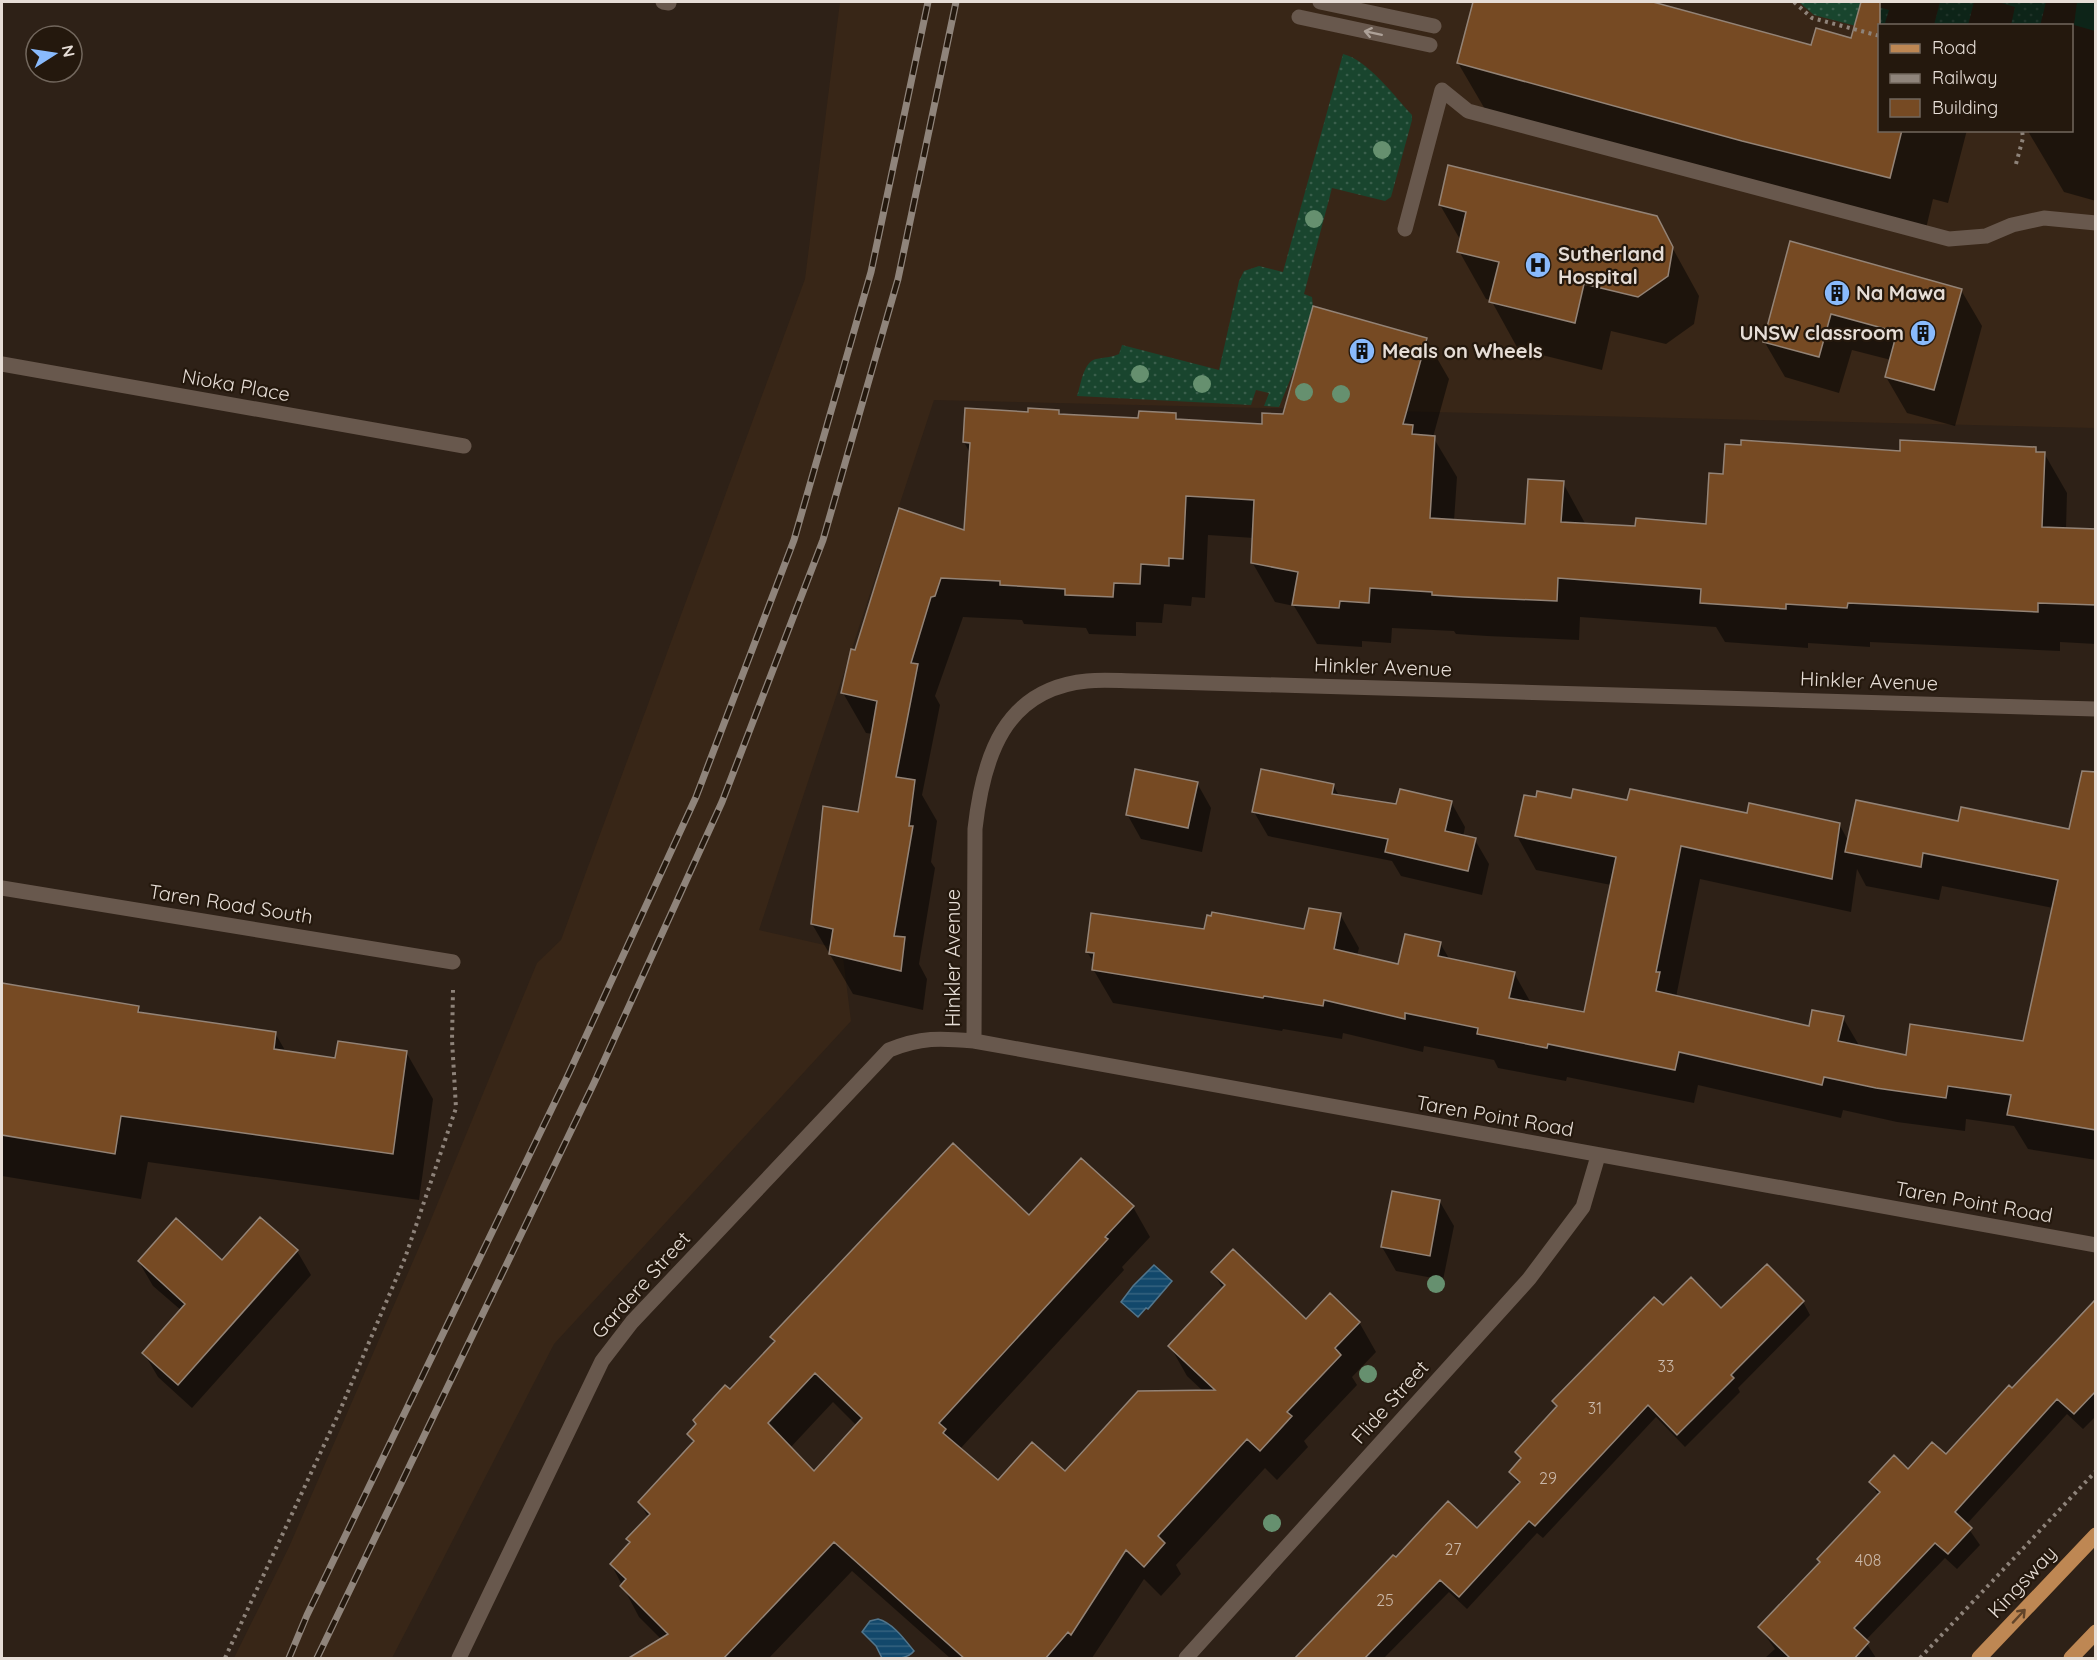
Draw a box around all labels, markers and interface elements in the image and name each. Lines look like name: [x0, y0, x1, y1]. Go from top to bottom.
north arrow: [24, 24, 84, 84]
legend: [1878, 24, 2073, 132]
one-way arrow: [1363, 27, 1383, 38]
text: Road: [1932, 36, 1977, 59]
text: N: [58, 43, 80, 59]
text: Railway: [1932, 66, 1998, 89]
text: Building: [1932, 96, 1998, 119]
place label: Sutherland Hospital: [1558, 241, 1665, 289]
hospital icon: Sutherland Hospital: [1523, 250, 1553, 280]
building icon: Na Mawa: [1822, 278, 1852, 308]
place label: Na Mawa: [1856, 280, 1946, 305]
building icon: UNSW classroom: [1908, 318, 1938, 348]
place label: UNSW classroom: [1740, 320, 1904, 345]
building icon: Meals on Wheels: [1347, 336, 1377, 366]
place label: Meals on Wheels: [1382, 338, 1543, 363]
street label: Nioka Place: [180, 363, 292, 406]
street label: Hinkler Avenue: [1314, 652, 1452, 681]
street label: Hinkler Avenue: [1800, 666, 1938, 695]
street label: Taren Road South: [147, 878, 315, 929]
street label: Hinkler Avenue: [940, 889, 965, 1027]
street label: Taren Point Road: [1414, 1089, 1576, 1142]
street label: Taren Point Road: [1893, 1175, 2055, 1228]
street label: Gardere Street: [586, 1226, 695, 1343]
street label: Flide Street: [1346, 1355, 1434, 1449]
house number: 33: [1658, 1356, 1674, 1376]
house number: 31: [1588, 1398, 1602, 1418]
house number: 29: [1539, 1468, 1557, 1488]
house number: 27: [1445, 1539, 1461, 1559]
street label: Kingsway: [1982, 1540, 2061, 1623]
house number: 408: [1855, 1550, 1881, 1570]
house number: 25: [1376, 1590, 1394, 1610]
one-way arrow: [2012, 1609, 2026, 1624]

